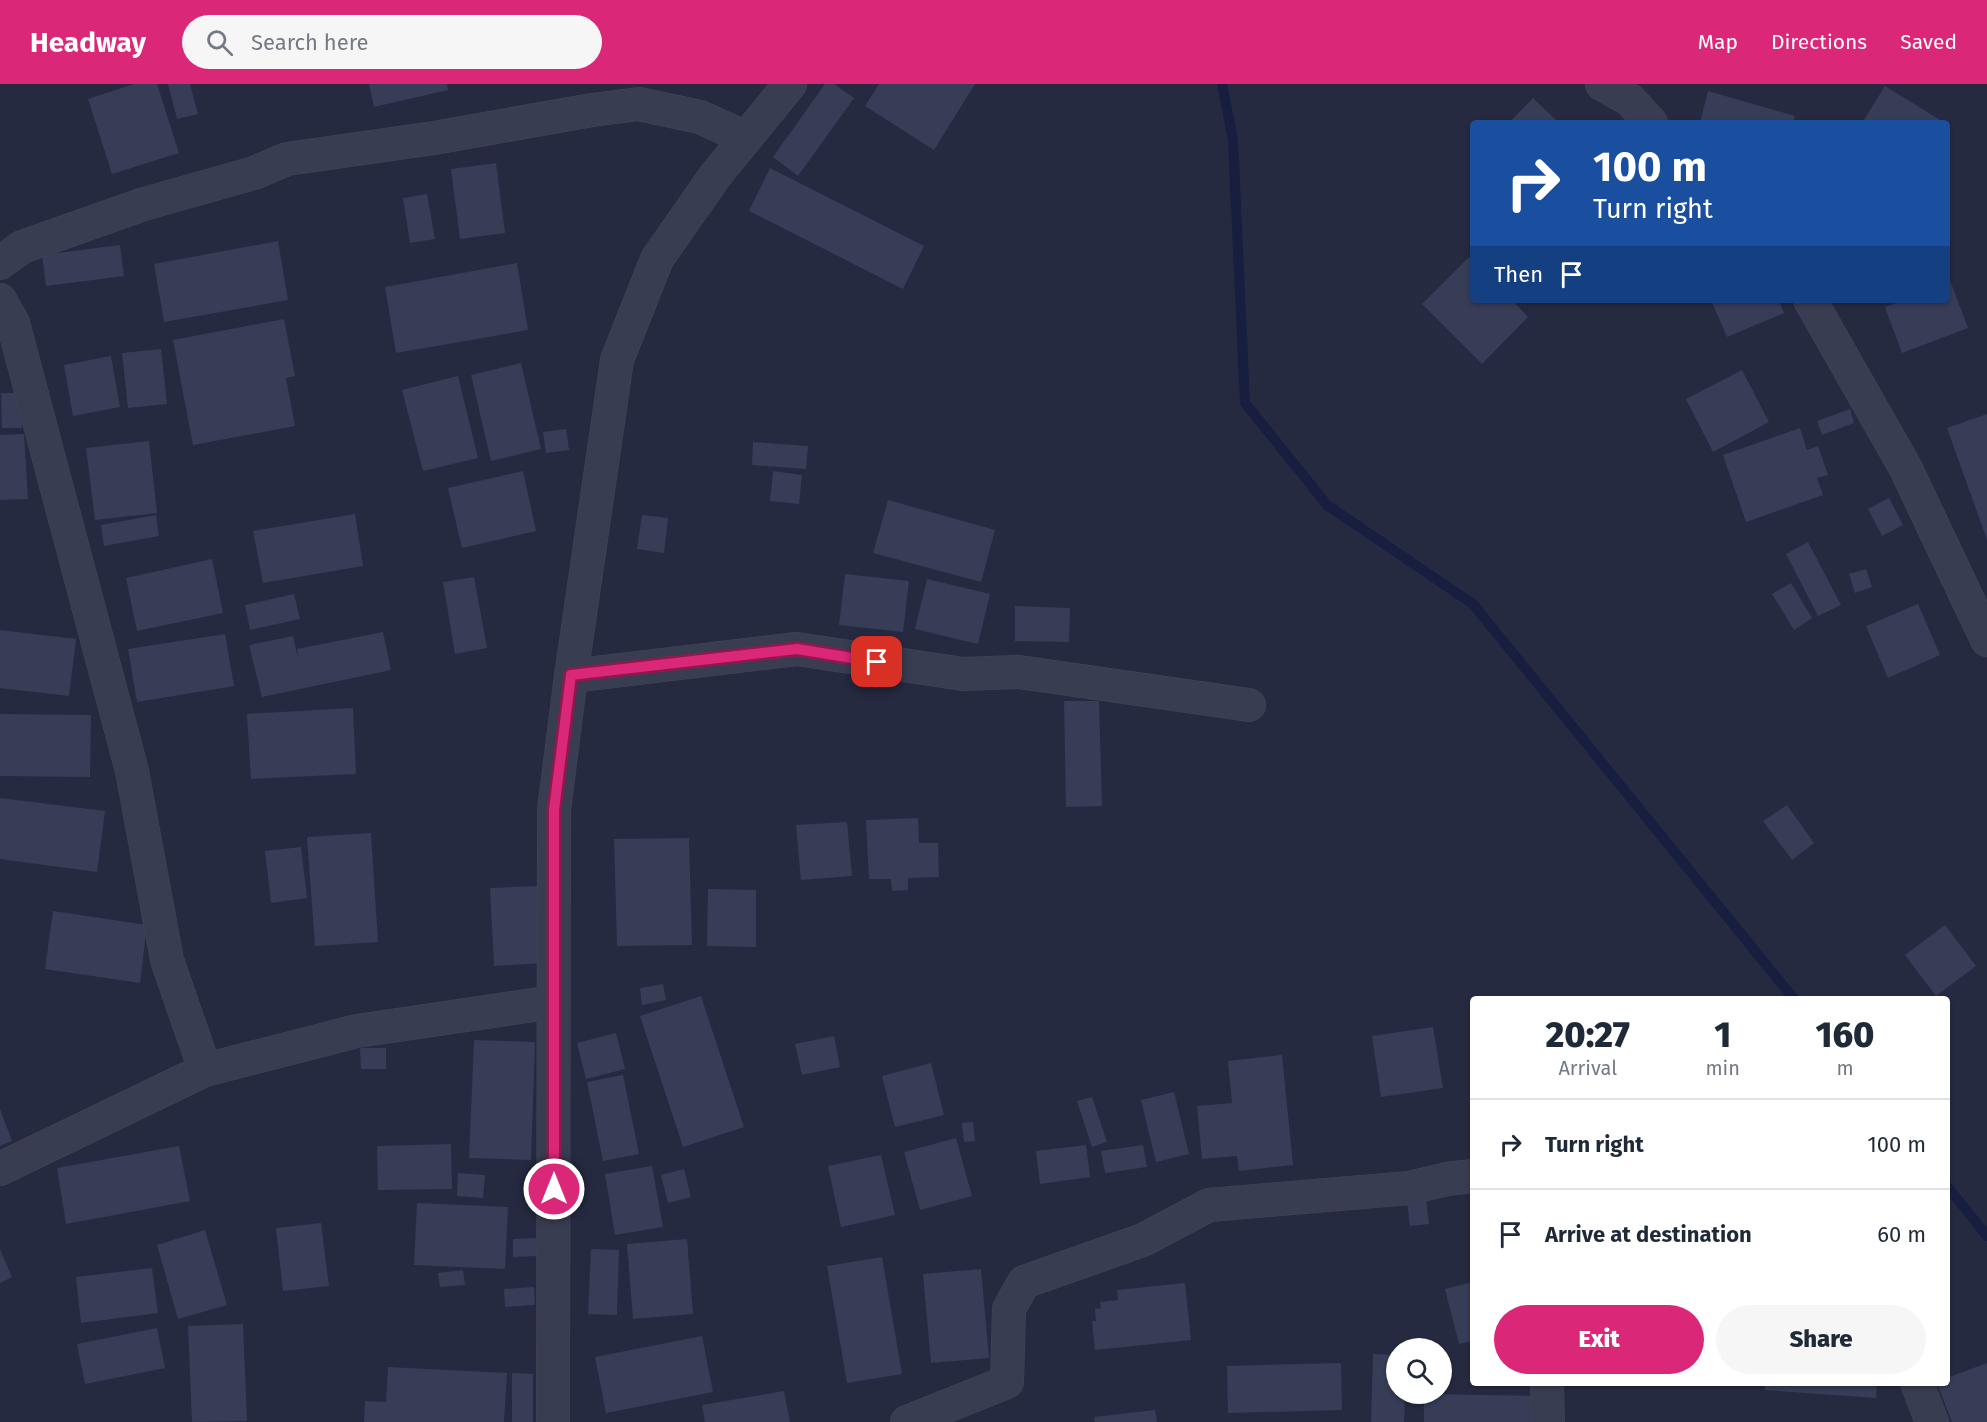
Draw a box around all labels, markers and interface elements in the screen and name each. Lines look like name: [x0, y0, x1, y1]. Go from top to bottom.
search box: [182, 15, 602, 69]
text: Headway: [30, 26, 146, 59]
icon: search: [203, 26, 236, 59]
text: Search here: [251, 29, 369, 56]
text: Map: [1698, 29, 1738, 55]
text: Directions: [1771, 29, 1867, 55]
text: Saved: [1900, 29, 1957, 55]
text: 100 m: [1593, 142, 1707, 192]
icon: right: [1494, 144, 1572, 222]
text: Turn right: [1593, 193, 1713, 225]
icon: arrive: [1555, 258, 1588, 291]
text: Then: [1494, 261, 1543, 288]
pin: [851, 636, 902, 687]
icon: arrive: [860, 645, 893, 678]
text: 20:27: [1546, 1013, 1630, 1057]
text: 1: [1714, 1013, 1731, 1057]
text: 160: [1815, 1013, 1874, 1057]
text: Arrival: [1558, 1056, 1617, 1080]
text: min: [1705, 1056, 1740, 1080]
text: m: [1836, 1056, 1854, 1080]
icon: right: [1494, 1128, 1527, 1161]
text: Turn right: [1545, 1131, 1644, 1158]
text: 100 m: [1867, 1131, 1926, 1158]
position arrow: [522, 1157, 586, 1221]
icon: arrive: [1494, 1218, 1527, 1251]
text: Arrive at destination: [1545, 1221, 1752, 1248]
text: 60 m: [1877, 1221, 1926, 1248]
button: Exit: [1494, 1305, 1704, 1374]
button: Share: [1716, 1305, 1926, 1374]
map controls: [1386, 1338, 1452, 1404]
button: search: [1386, 1338, 1452, 1404]

